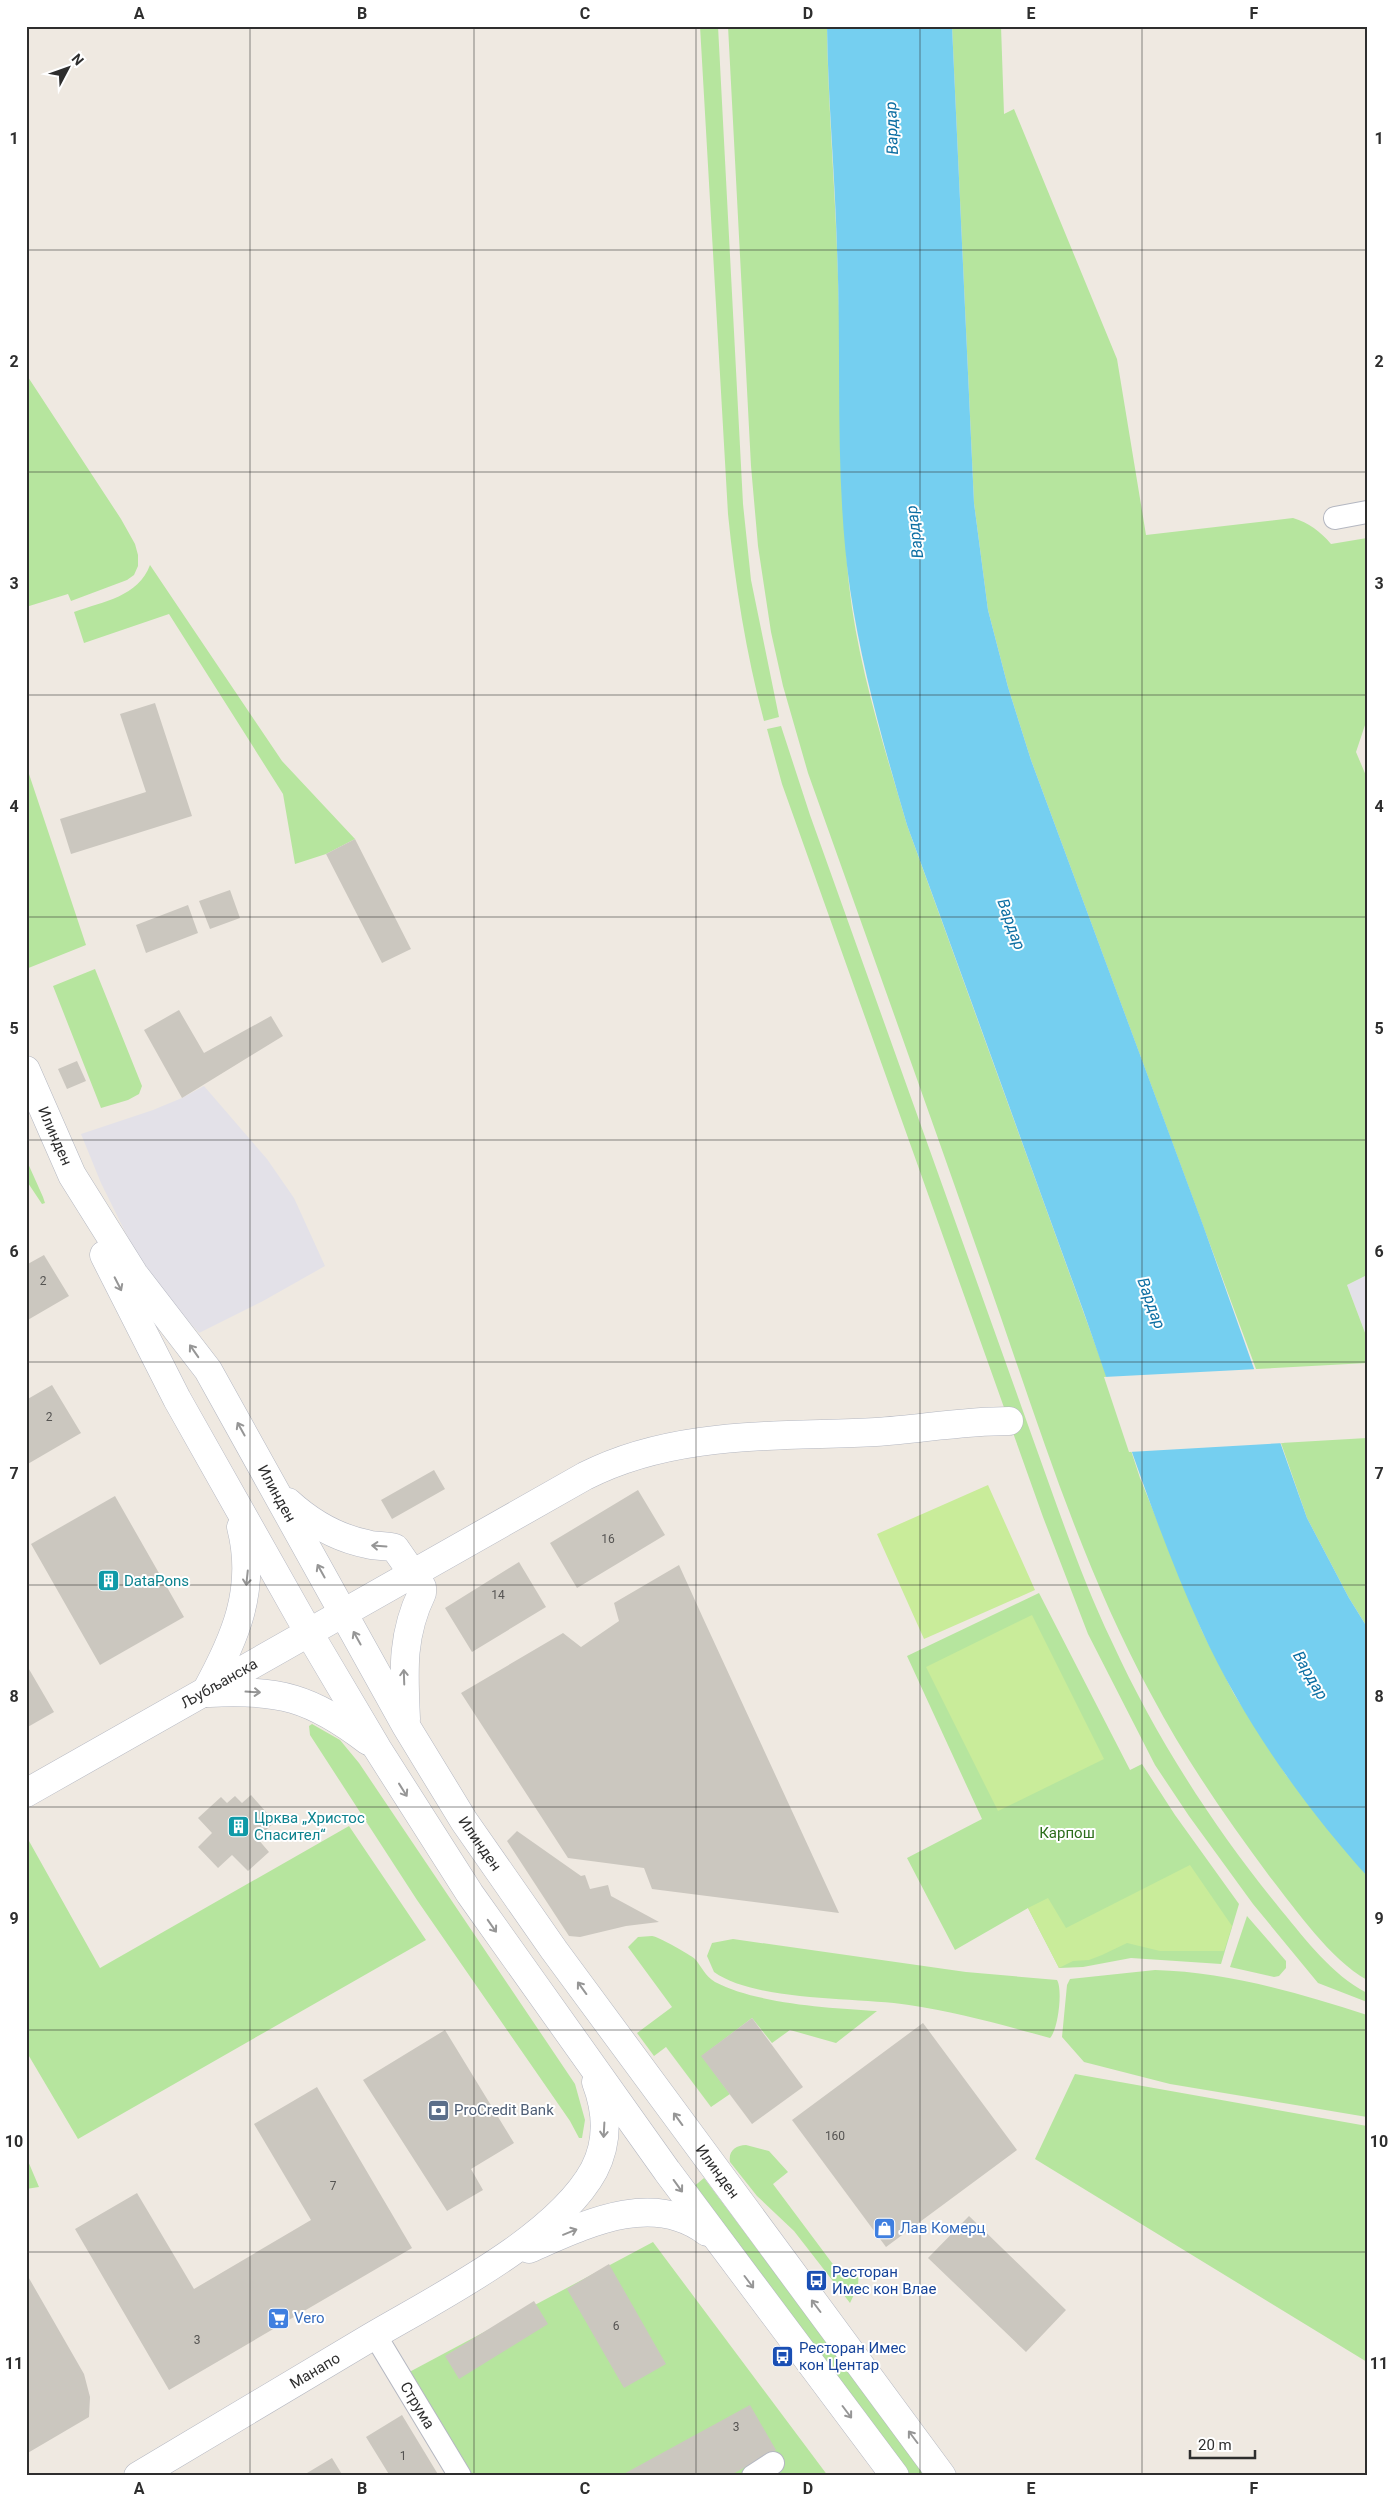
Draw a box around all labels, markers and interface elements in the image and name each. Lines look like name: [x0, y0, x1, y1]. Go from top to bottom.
text: A: [134, 4, 145, 23]
text: B: [357, 4, 367, 23]
text: C: [580, 4, 590, 23]
text: D: [803, 4, 813, 23]
text: E: [1027, 4, 1036, 23]
text: F: [1250, 4, 1259, 23]
north arrow: [42, 42, 92, 92]
text: N: [69, 50, 87, 68]
water label: Вардар: [881, 101, 902, 155]
text: 1: [9, 129, 19, 148]
text: 1: [1374, 129, 1384, 148]
text: 2: [9, 352, 19, 371]
text: 2: [1374, 352, 1384, 371]
water label: Вардар: [902, 504, 927, 560]
text: 3: [9, 574, 19, 593]
text: 3: [1374, 574, 1384, 593]
text: 4: [9, 797, 19, 816]
text: 4: [1374, 797, 1384, 816]
water label: Вардар: [993, 896, 1030, 952]
text: 5: [9, 1019, 19, 1038]
text: 5: [1374, 1019, 1384, 1038]
street label: Илинден: [34, 1104, 76, 1168]
text: 6: [9, 1242, 19, 1261]
text: 6: [1374, 1242, 1384, 1261]
house number: 2: [40, 1274, 47, 1288]
water label: Вардар: [1133, 1275, 1170, 1331]
one-way arrow: [114, 1276, 123, 1291]
one-way arrow: [189, 1344, 199, 1358]
house number: 2: [46, 1410, 53, 1424]
one-way arrow: [236, 1422, 246, 1437]
street label: Илинден: [254, 1462, 300, 1525]
text: 7: [9, 1464, 19, 1483]
text: 7: [1374, 1464, 1384, 1483]
house number: 16: [601, 1532, 615, 1546]
one-way arrow: [372, 1541, 388, 1550]
one-way arrow: [315, 1564, 325, 1579]
building icon: DataPons: [96, 1569, 120, 1593]
one-way arrow: [242, 1570, 252, 1586]
place label: DataPons: [124, 1572, 189, 1590]
house number: 14: [491, 1588, 505, 1602]
one-way arrow: [352, 1631, 362, 1645]
water label: Вардар: [1289, 1647, 1332, 1703]
street label: Љубљанска: [178, 1655, 261, 1712]
one-way arrow: [400, 1670, 409, 1686]
text: 8: [9, 1687, 19, 1706]
text: 8: [1374, 1687, 1384, 1706]
one-way arrow: [245, 1688, 261, 1697]
one-way arrow: [399, 1782, 409, 1796]
place label: Црква „Христос Спасител“: [254, 1809, 365, 1844]
street label: Илинден: [455, 1813, 505, 1874]
building icon: Црква „Христос Спасител“: [226, 1815, 250, 1839]
park label: Карпош: [1039, 1824, 1095, 1842]
text: 9: [9, 1909, 19, 1928]
text: 9: [1374, 1909, 1384, 1928]
one-way arrow: [487, 1919, 497, 1933]
one-way arrow: [577, 1981, 587, 1995]
bank icon: ProCredit Bank: [426, 2098, 450, 2122]
place label: ProCredit Bank: [454, 2101, 554, 2119]
one-way arrow: [673, 2113, 684, 2126]
one-way arrow: [600, 2122, 609, 2138]
house number: 160: [825, 2129, 845, 2143]
text: 10: [5, 2132, 23, 2151]
text: 10: [1370, 2132, 1388, 2151]
street label: Илинден: [692, 2141, 743, 2202]
house number: 7: [330, 2179, 337, 2193]
one-way arrow: [673, 2179, 683, 2193]
shop icon: Лав Комерц: [872, 2216, 896, 2240]
place label: Лав Комерц: [900, 2219, 986, 2237]
one-way arrow: [562, 2226, 577, 2236]
place label: Ресторан Имес кон Влае: [832, 2263, 936, 2298]
bus stop icon: Ресторан Имес кон Влае: [804, 2269, 828, 2293]
one-way arrow: [744, 2275, 754, 2289]
one-way arrow: [811, 2299, 821, 2313]
supermarket icon: Vero: [266, 2306, 290, 2330]
place label: Vero: [294, 2309, 325, 2327]
house number: 6: [613, 2319, 620, 2333]
house number: 3: [194, 2333, 200, 2347]
place label: Ресторан Имес кон Центар: [799, 2339, 906, 2374]
bus stop icon: Ресторан Имес кон Центар: [771, 2345, 795, 2369]
street label: Манапо: [287, 2349, 343, 2393]
text: 11: [5, 2354, 23, 2373]
text: 11: [1370, 2354, 1388, 2373]
street label: Струма: [396, 2378, 438, 2432]
one-way arrow: [842, 2405, 852, 2419]
house number: 3: [733, 2420, 739, 2434]
scale bar: [1190, 2427, 1256, 2459]
one-way arrow: [908, 2431, 919, 2444]
text: 20 m: [1198, 2436, 1232, 2454]
house number: 1: [400, 2449, 406, 2463]
text: A: [134, 2479, 145, 2498]
text: B: [357, 2479, 367, 2498]
text: C: [580, 2479, 590, 2498]
text: D: [803, 2479, 813, 2498]
text: E: [1027, 2479, 1036, 2498]
text: F: [1250, 2479, 1259, 2498]

